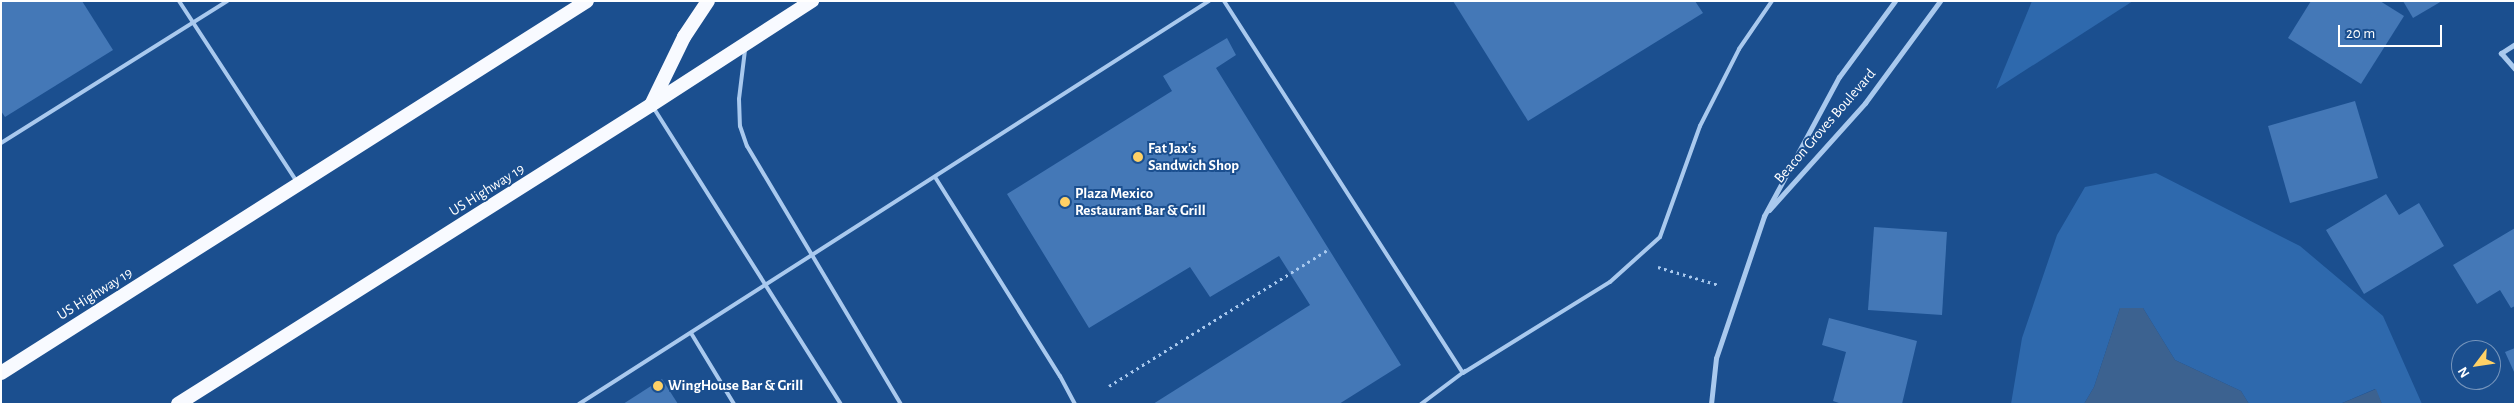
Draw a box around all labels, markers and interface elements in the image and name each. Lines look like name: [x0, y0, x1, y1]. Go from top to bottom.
scale bar: [2341, 15, 2445, 47]
text: 20 m: [2346, 26, 2375, 41]
street label: Beacon Groves Boulevard: [1770, 65, 1880, 187]
place label: Fat Jax's Sandwich Shop: [1148, 139, 1239, 174]
marker: Fat Jax's Sandwich Shop: [1132, 151, 1144, 163]
street label: US Highway 19: [446, 160, 528, 220]
place label: Plaza Mexico Restaurant Bar & Grill: [1075, 184, 1206, 219]
marker: Plaza Mexico Restaurant Bar & Grill: [1059, 196, 1071, 208]
street label: US Highway 19: [54, 264, 136, 324]
north arrow: [2451, 340, 2501, 390]
text: N: [2455, 364, 2473, 380]
place label: WingHouse Bar & Grill: [668, 377, 803, 395]
marker: WingHouse Bar & Grill: [652, 380, 664, 392]

